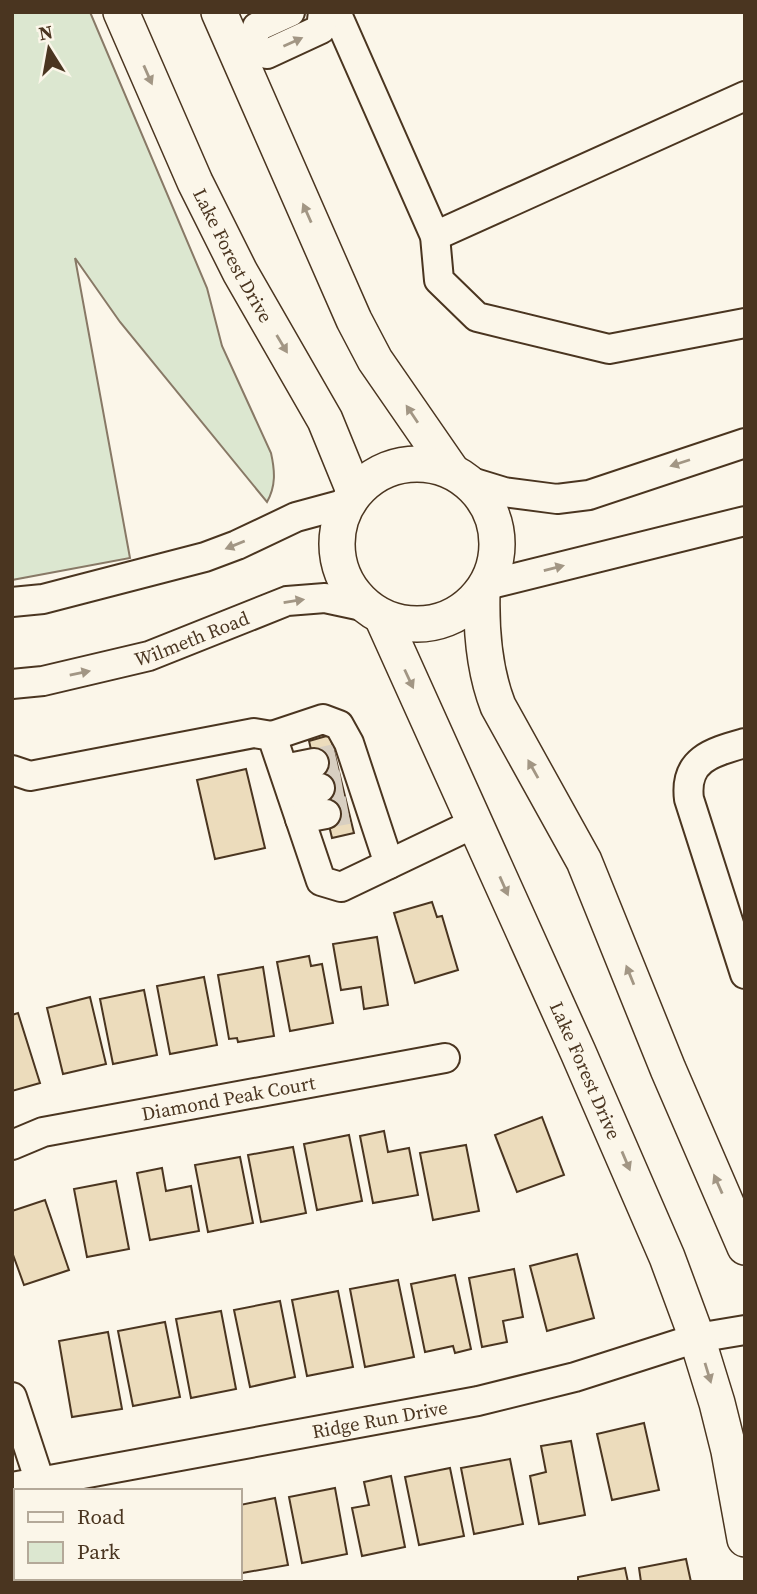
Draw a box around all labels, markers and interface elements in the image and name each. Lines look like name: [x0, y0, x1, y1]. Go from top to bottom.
north arrow: [14, 14, 84, 84]
text: N: [36, 18, 55, 46]
one-way arrow: [283, 36, 303, 48]
one-way arrow: [142, 65, 154, 85]
street label: Lake Forest Drive: [187, 184, 279, 327]
one-way arrow: [301, 203, 313, 223]
one-way arrow: [276, 334, 288, 354]
one-way arrow: [405, 405, 419, 423]
one-way arrow: [669, 458, 690, 469]
one-way arrow: [225, 539, 245, 551]
one-way arrow: [543, 562, 565, 573]
one-way arrow: [283, 595, 305, 606]
street label: Wilmeth Road: [132, 604, 253, 672]
one-way arrow: [69, 668, 91, 679]
one-way arrow: [404, 669, 415, 690]
one-way arrow: [528, 759, 540, 779]
one-way arrow: [498, 876, 510, 896]
one-way arrow: [624, 964, 635, 985]
street label: Lake Forest Drive: [544, 997, 627, 1143]
street label: Diamond Peak Court: [139, 1069, 318, 1127]
one-way arrow: [621, 1151, 632, 1172]
one-way arrow: [712, 1174, 723, 1195]
one-way arrow: [704, 1363, 714, 1384]
street label: Ridge Run Drive: [310, 1394, 450, 1444]
legend: [14, 1489, 242, 1580]
text: Road: [77, 1502, 125, 1531]
text: Park: [77, 1537, 121, 1566]

